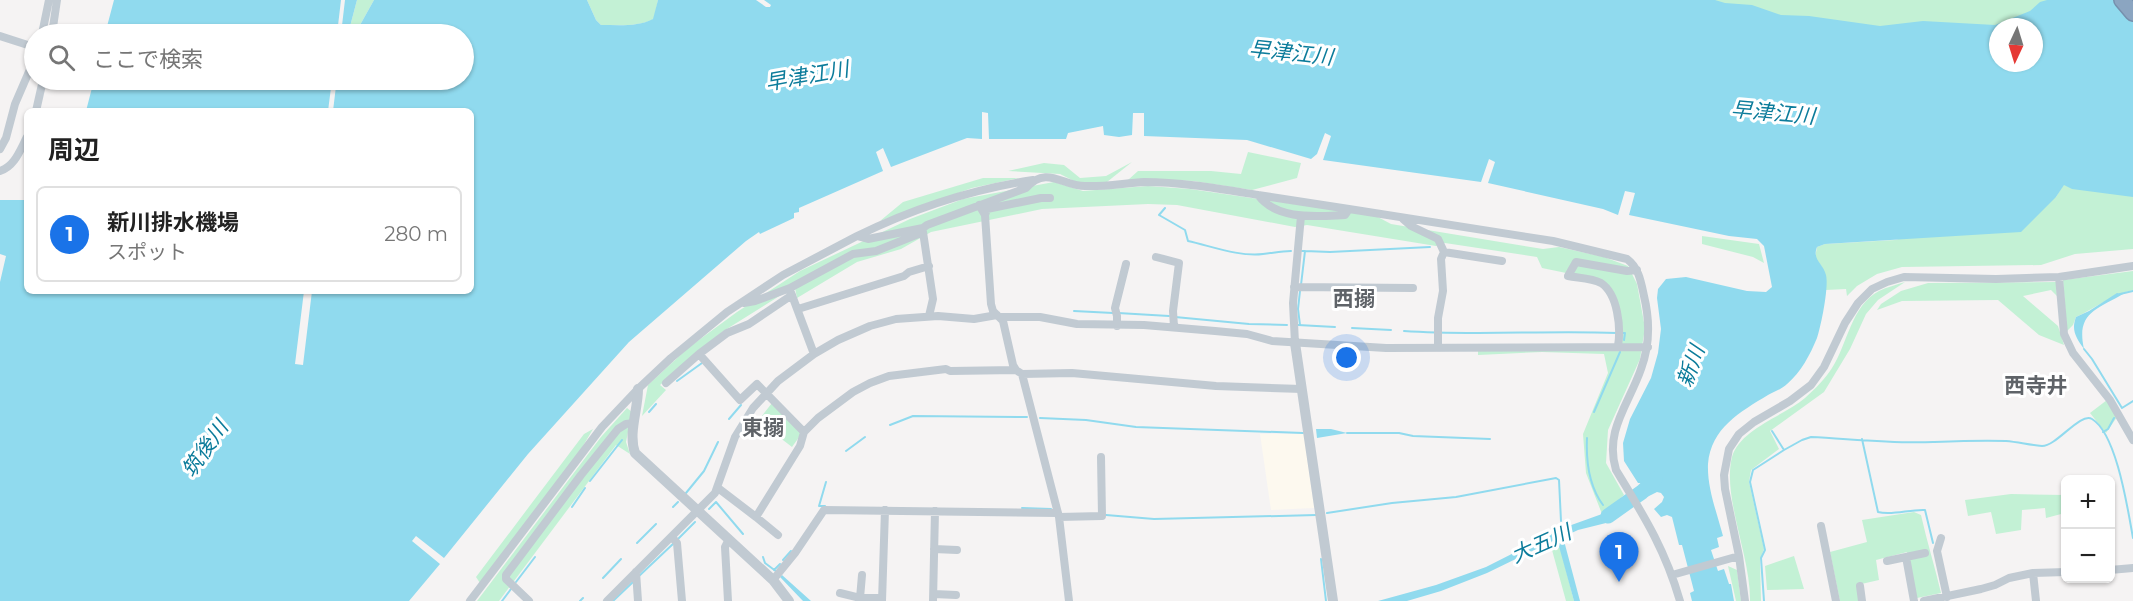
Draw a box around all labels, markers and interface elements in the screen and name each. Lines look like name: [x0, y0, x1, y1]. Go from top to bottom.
north arrow: [1989, 18, 2043, 72]
search box: [24, 24, 474, 90]
water label: 早津江川: [1248, 36, 1336, 70]
icon: search: [45, 41, 78, 74]
text: ここで検索: [93, 46, 203, 73]
water label: 早津江川: [763, 56, 852, 95]
water label: 早津江川: [1730, 96, 1818, 129]
text: 周辺: [48, 134, 100, 166]
text: 新川排水機場: [107, 209, 239, 236]
text: 1: [66, 222, 73, 246]
text: 280 m: [384, 222, 448, 246]
text: スポット: [107, 240, 187, 264]
district label: 西搦: [1333, 286, 1375, 311]
water label: 新川: [1672, 340, 1710, 390]
your location: [1332, 343, 1361, 372]
district label: 西寺井: [2005, 373, 2068, 398]
water label: 筑後川: [176, 414, 234, 482]
district label: 東搦: [742, 415, 784, 440]
map controls: [2061, 475, 2115, 583]
button: +: [2061, 475, 2115, 529]
water label: 大五川: [1507, 518, 1576, 568]
button: −: [2061, 529, 2115, 583]
pin: 1: [1600, 532, 1638, 582]

